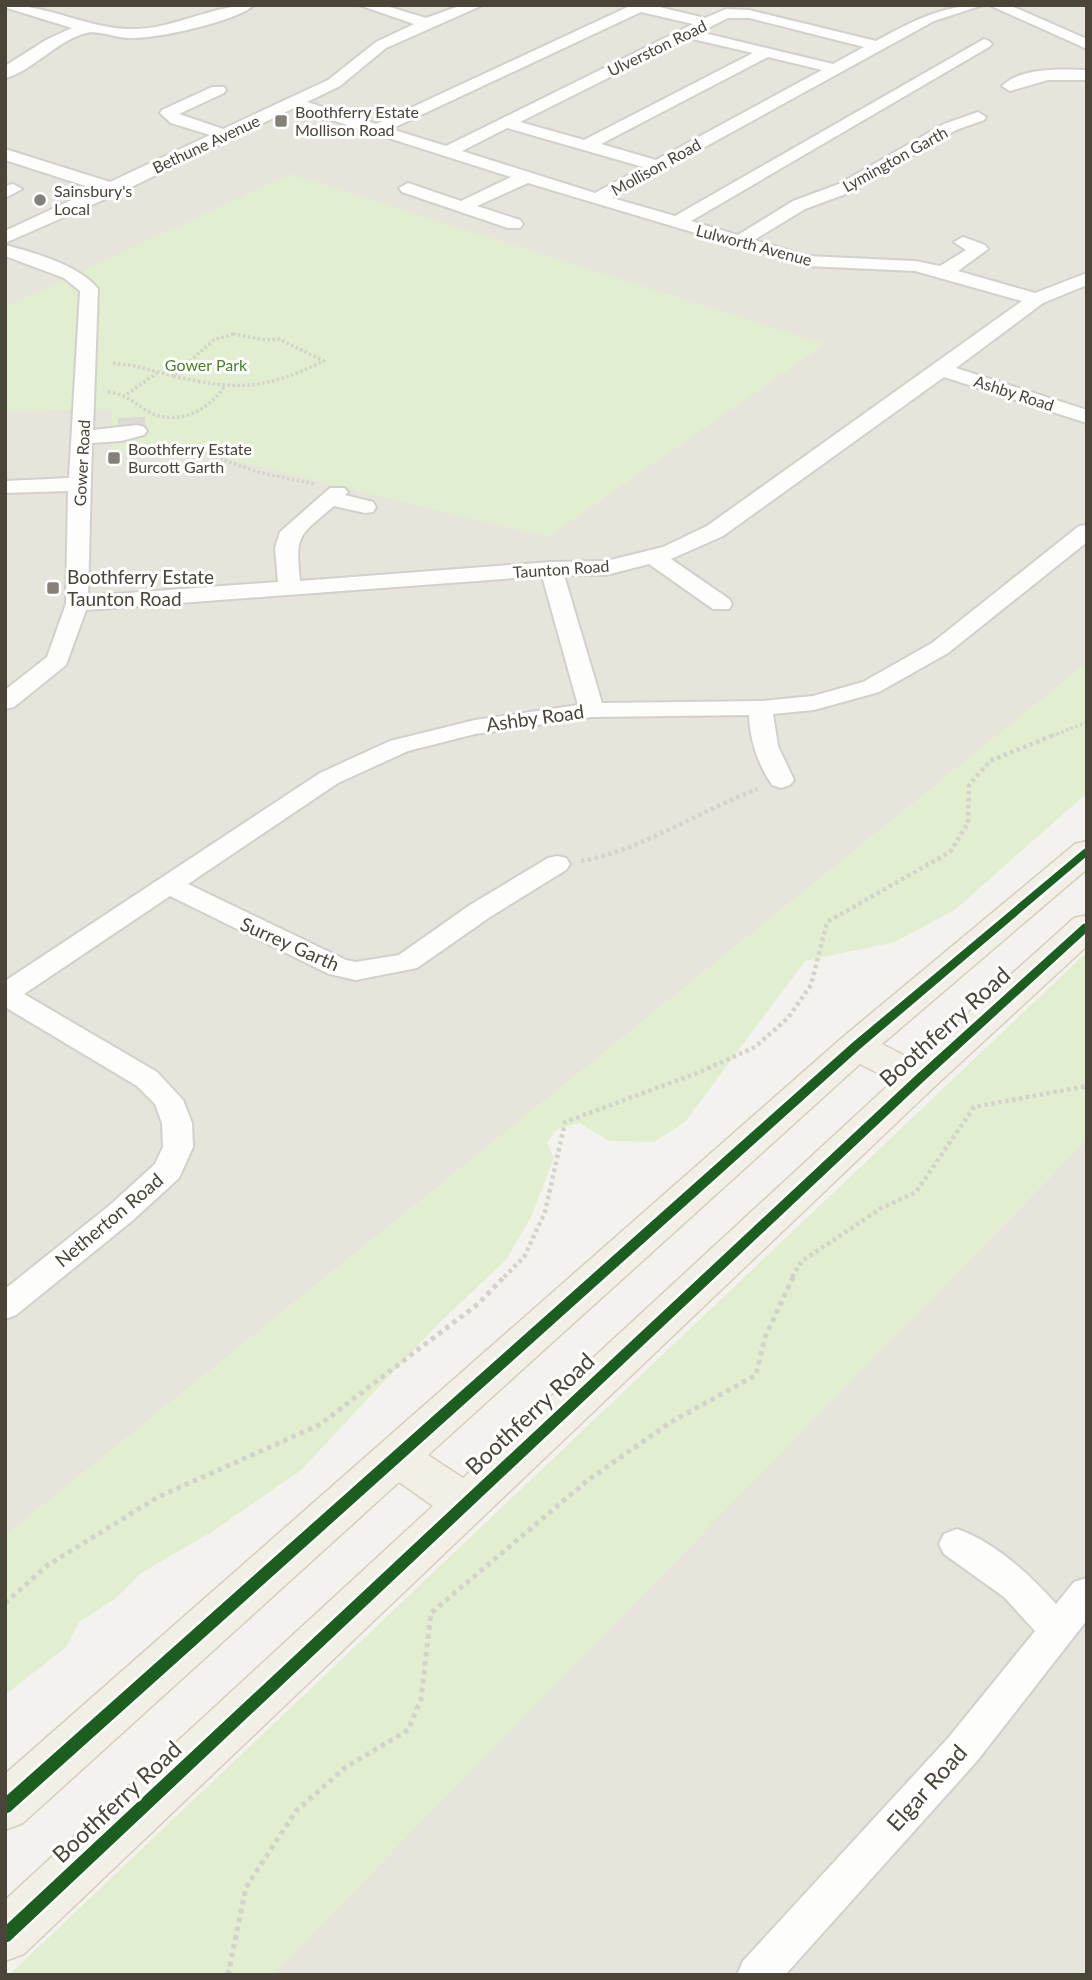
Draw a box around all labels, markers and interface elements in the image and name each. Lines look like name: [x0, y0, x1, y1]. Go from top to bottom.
street label: Ulverston Road: [604, 15, 709, 80]
place label: Boothferry Estate Mollison Road: [295, 102, 419, 139]
street label: Bethune Avenue: [149, 110, 262, 177]
marker: Boothferry Estate Mollison Road: [273, 113, 289, 129]
street label: Lymington Garth: [839, 122, 951, 195]
street label: Mollison Road: [608, 134, 704, 199]
place label: Sainsbury's Local: [54, 181, 132, 218]
marker: Sainsbury's Local: [32, 192, 48, 208]
street label: Lulworth Avenue: [694, 220, 814, 269]
park label: Gower Park: [165, 355, 248, 374]
street label: Ashby Road: [972, 371, 1057, 414]
street label: Gower Road: [70, 419, 93, 507]
place label: Boothferry Estate Burcott Garth: [128, 439, 252, 476]
marker: Boothferry Estate Burcott Garth: [106, 450, 122, 466]
street label: Taunton Road: [512, 556, 610, 581]
place label: Boothferry Estate Taunton Road: [67, 565, 214, 610]
marker: Boothferry Estate Taunton Road: [45, 580, 61, 596]
street label: Ashby Road: [485, 699, 585, 736]
street label: Surrey Garth: [237, 912, 343, 976]
street label: Boothferry Road: [873, 960, 1015, 1092]
street label: Netherton Road: [50, 1168, 167, 1271]
street label: Boothferry Road: [459, 1346, 600, 1480]
street label: Boothferry Road: [46, 1734, 187, 1868]
street label: Elgar Road: [880, 1738, 972, 1836]

